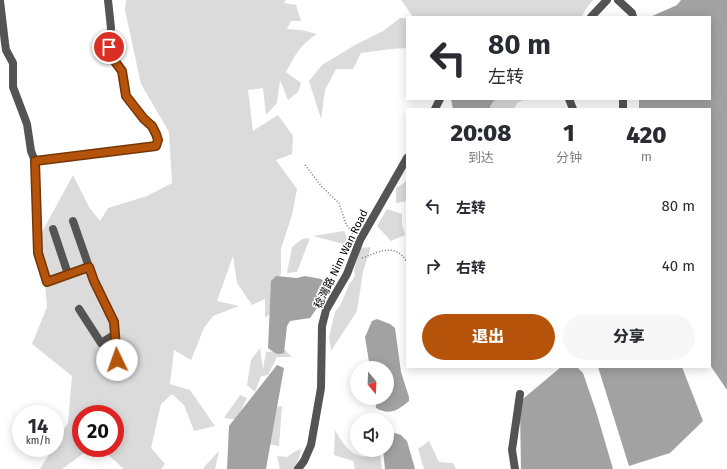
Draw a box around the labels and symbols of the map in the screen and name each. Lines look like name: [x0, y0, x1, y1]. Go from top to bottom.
pin: [92, 30, 126, 64]
street label: 稔灣路 Nim Wan Road: [311, 207, 371, 311]
position arrow: [96, 339, 138, 381]
north arrow: [350, 361, 394, 405]
speed limit sign: 20: [72, 405, 124, 457]

